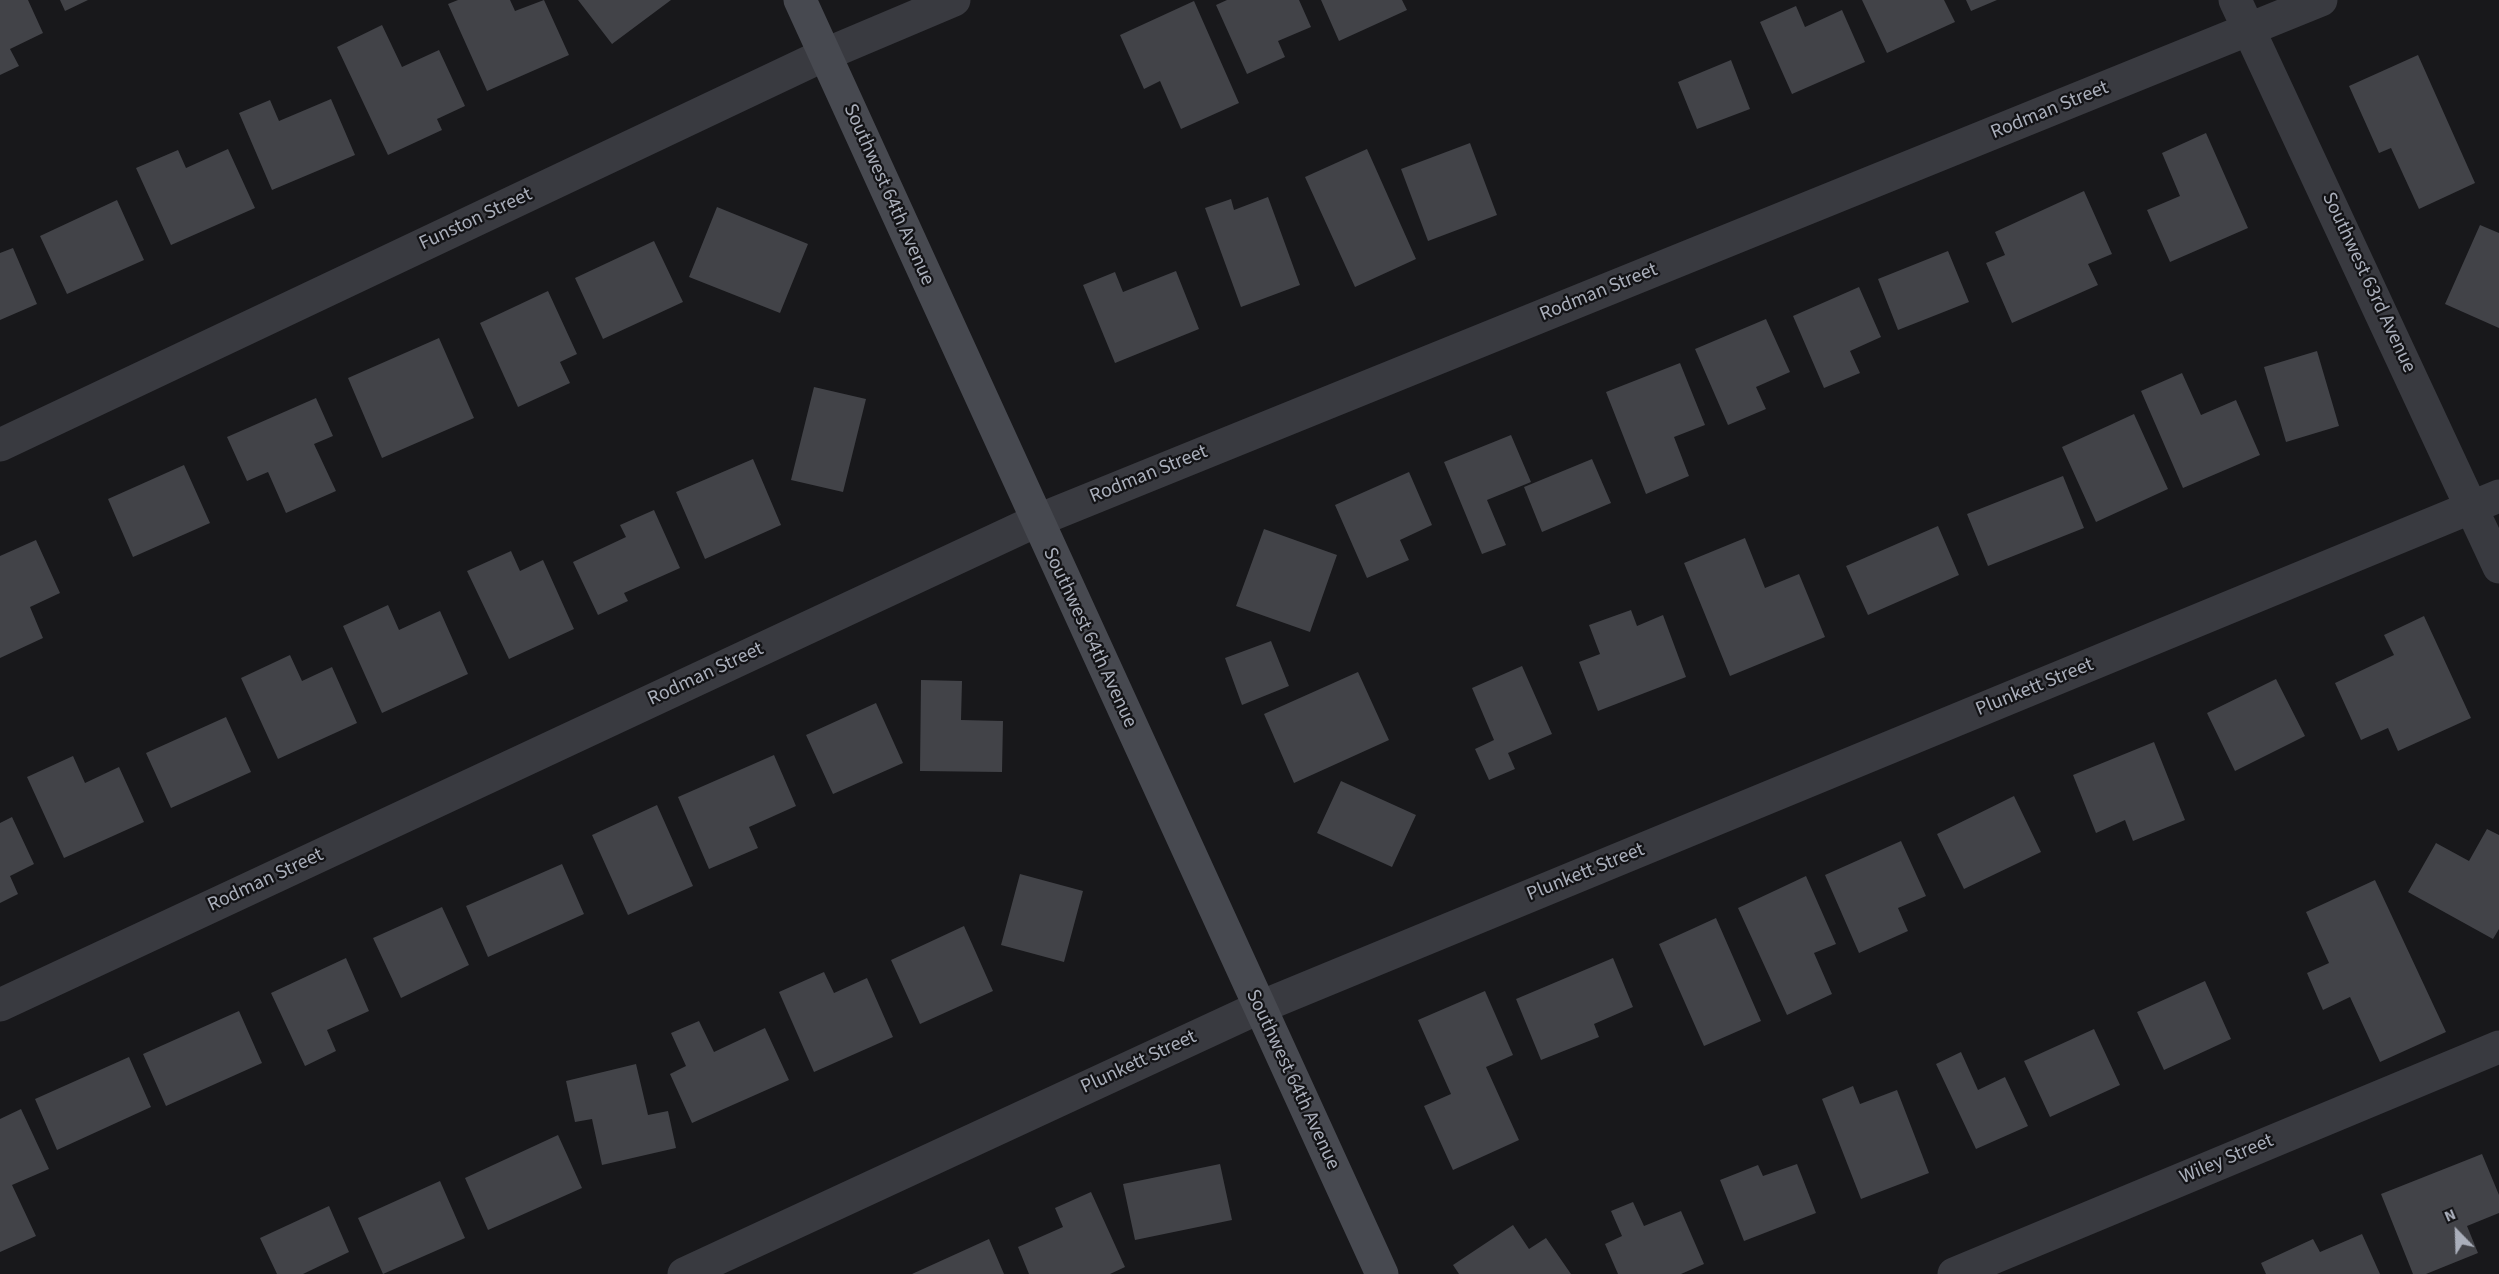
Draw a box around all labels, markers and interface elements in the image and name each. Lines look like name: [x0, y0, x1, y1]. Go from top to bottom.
street label: Rodman Street: [1988, 76, 2112, 146]
street label: Southwest 64th Avenue: [837, 101, 939, 289]
street label: Funston Street: [416, 183, 536, 257]
street label: Southwest 63rd Avenue: [2316, 189, 2420, 377]
street label: Rodman Street: [1537, 258, 1661, 328]
street label: Rodman Street: [1087, 440, 1211, 510]
street label: Southwest 64th Avenue: [1037, 544, 1141, 732]
street label: Rodman Street: [644, 638, 768, 712]
street label: Plunkett Street: [1973, 654, 2097, 722]
street label: Plunkett Street: [1524, 839, 1648, 907]
street label: Rodman Street: [204, 844, 328, 918]
street label: Southwest 64th Avenue: [1240, 986, 1344, 1174]
street label: Plunkett Street: [1077, 1026, 1201, 1100]
street label: Wiley Street: [2177, 1130, 2277, 1190]
north arrow: [2427, 1202, 2487, 1262]
text: N: [2441, 1203, 2459, 1228]

